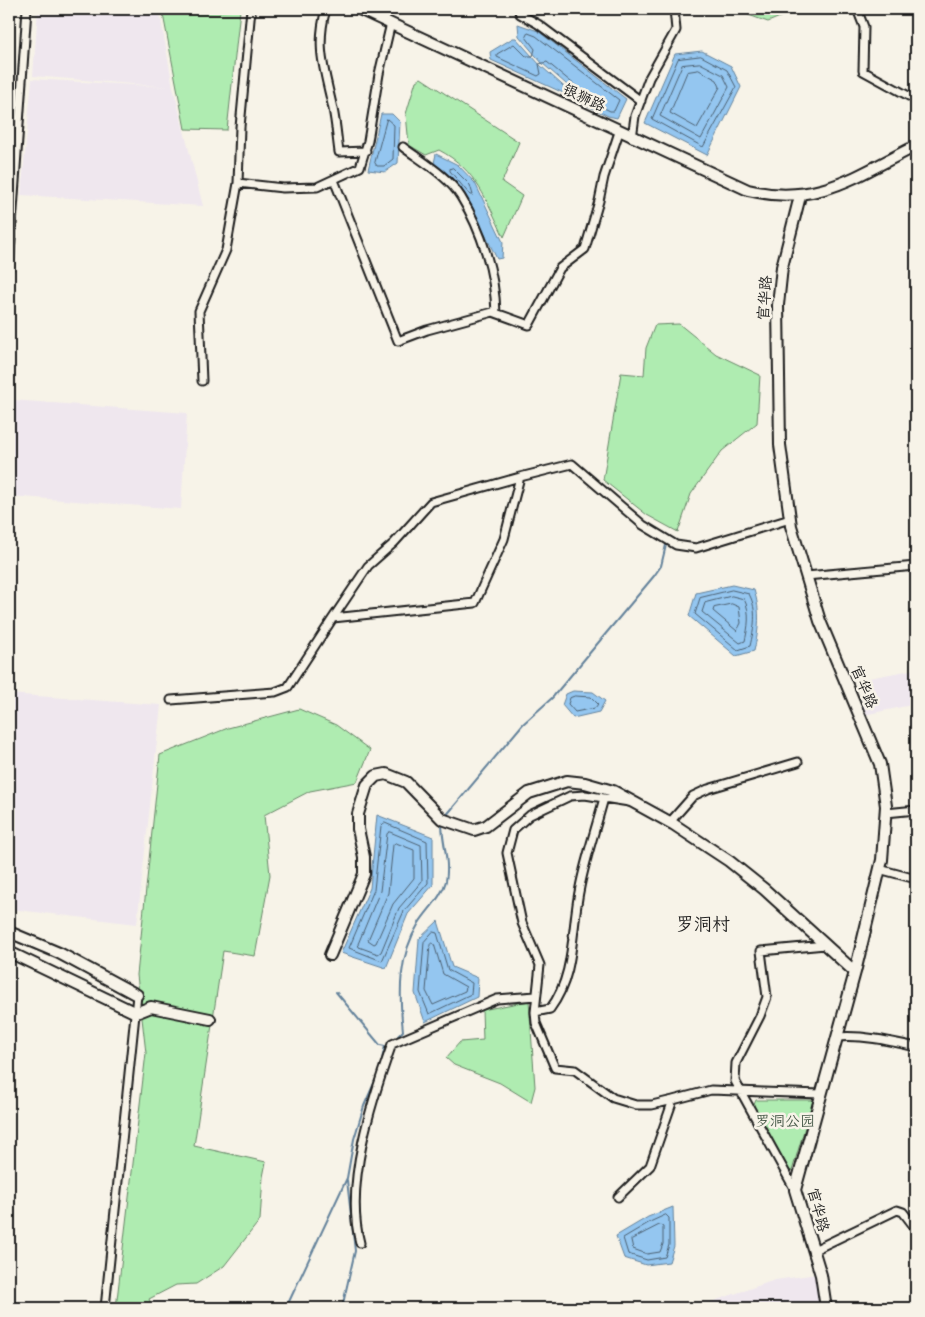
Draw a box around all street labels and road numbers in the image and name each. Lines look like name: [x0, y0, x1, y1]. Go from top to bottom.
street label: 银狮路: [560, 80, 608, 116]
street label: 官华路: [754, 275, 776, 321]
street label: 官华路: [846, 663, 882, 711]
street label: 官华路: [803, 1186, 833, 1234]

